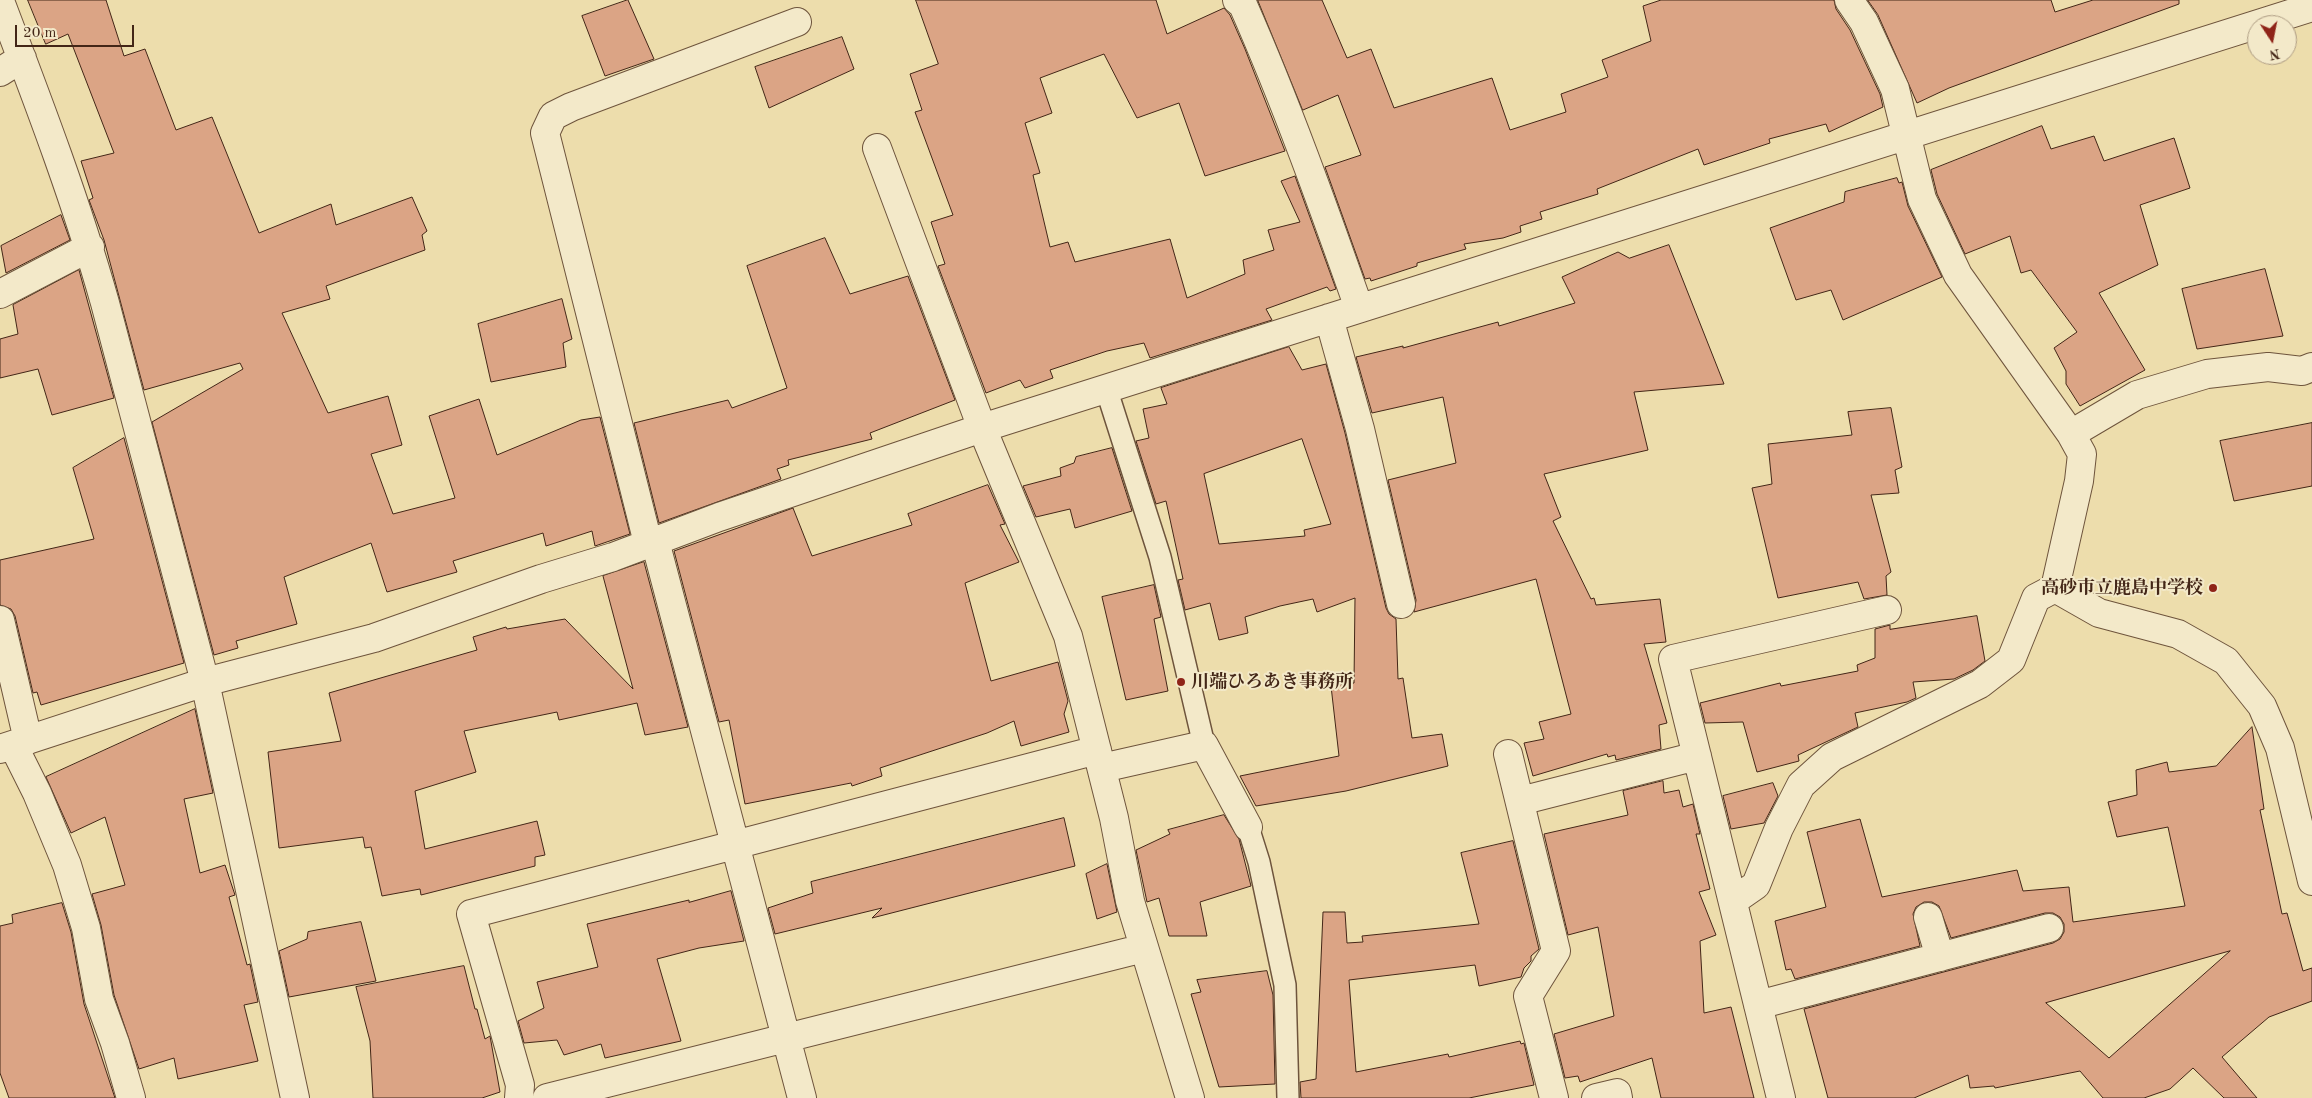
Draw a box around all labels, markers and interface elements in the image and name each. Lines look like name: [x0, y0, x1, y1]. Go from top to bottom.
scale bar: [18, 15, 136, 47]
north arrow: [2247, 15, 2297, 65]
text: 20 m: [23, 26, 57, 41]
text: N: [2268, 46, 2281, 62]
place label: 高砂市立鹿島中学校: [2041, 577, 2203, 599]
marker: 高砂市立鹿島中学校: [2207, 582, 2219, 594]
place label: 川端ひろあき事務所: [1191, 671, 1353, 693]
marker: 川端ひろあき事務所: [1175, 676, 1187, 688]

